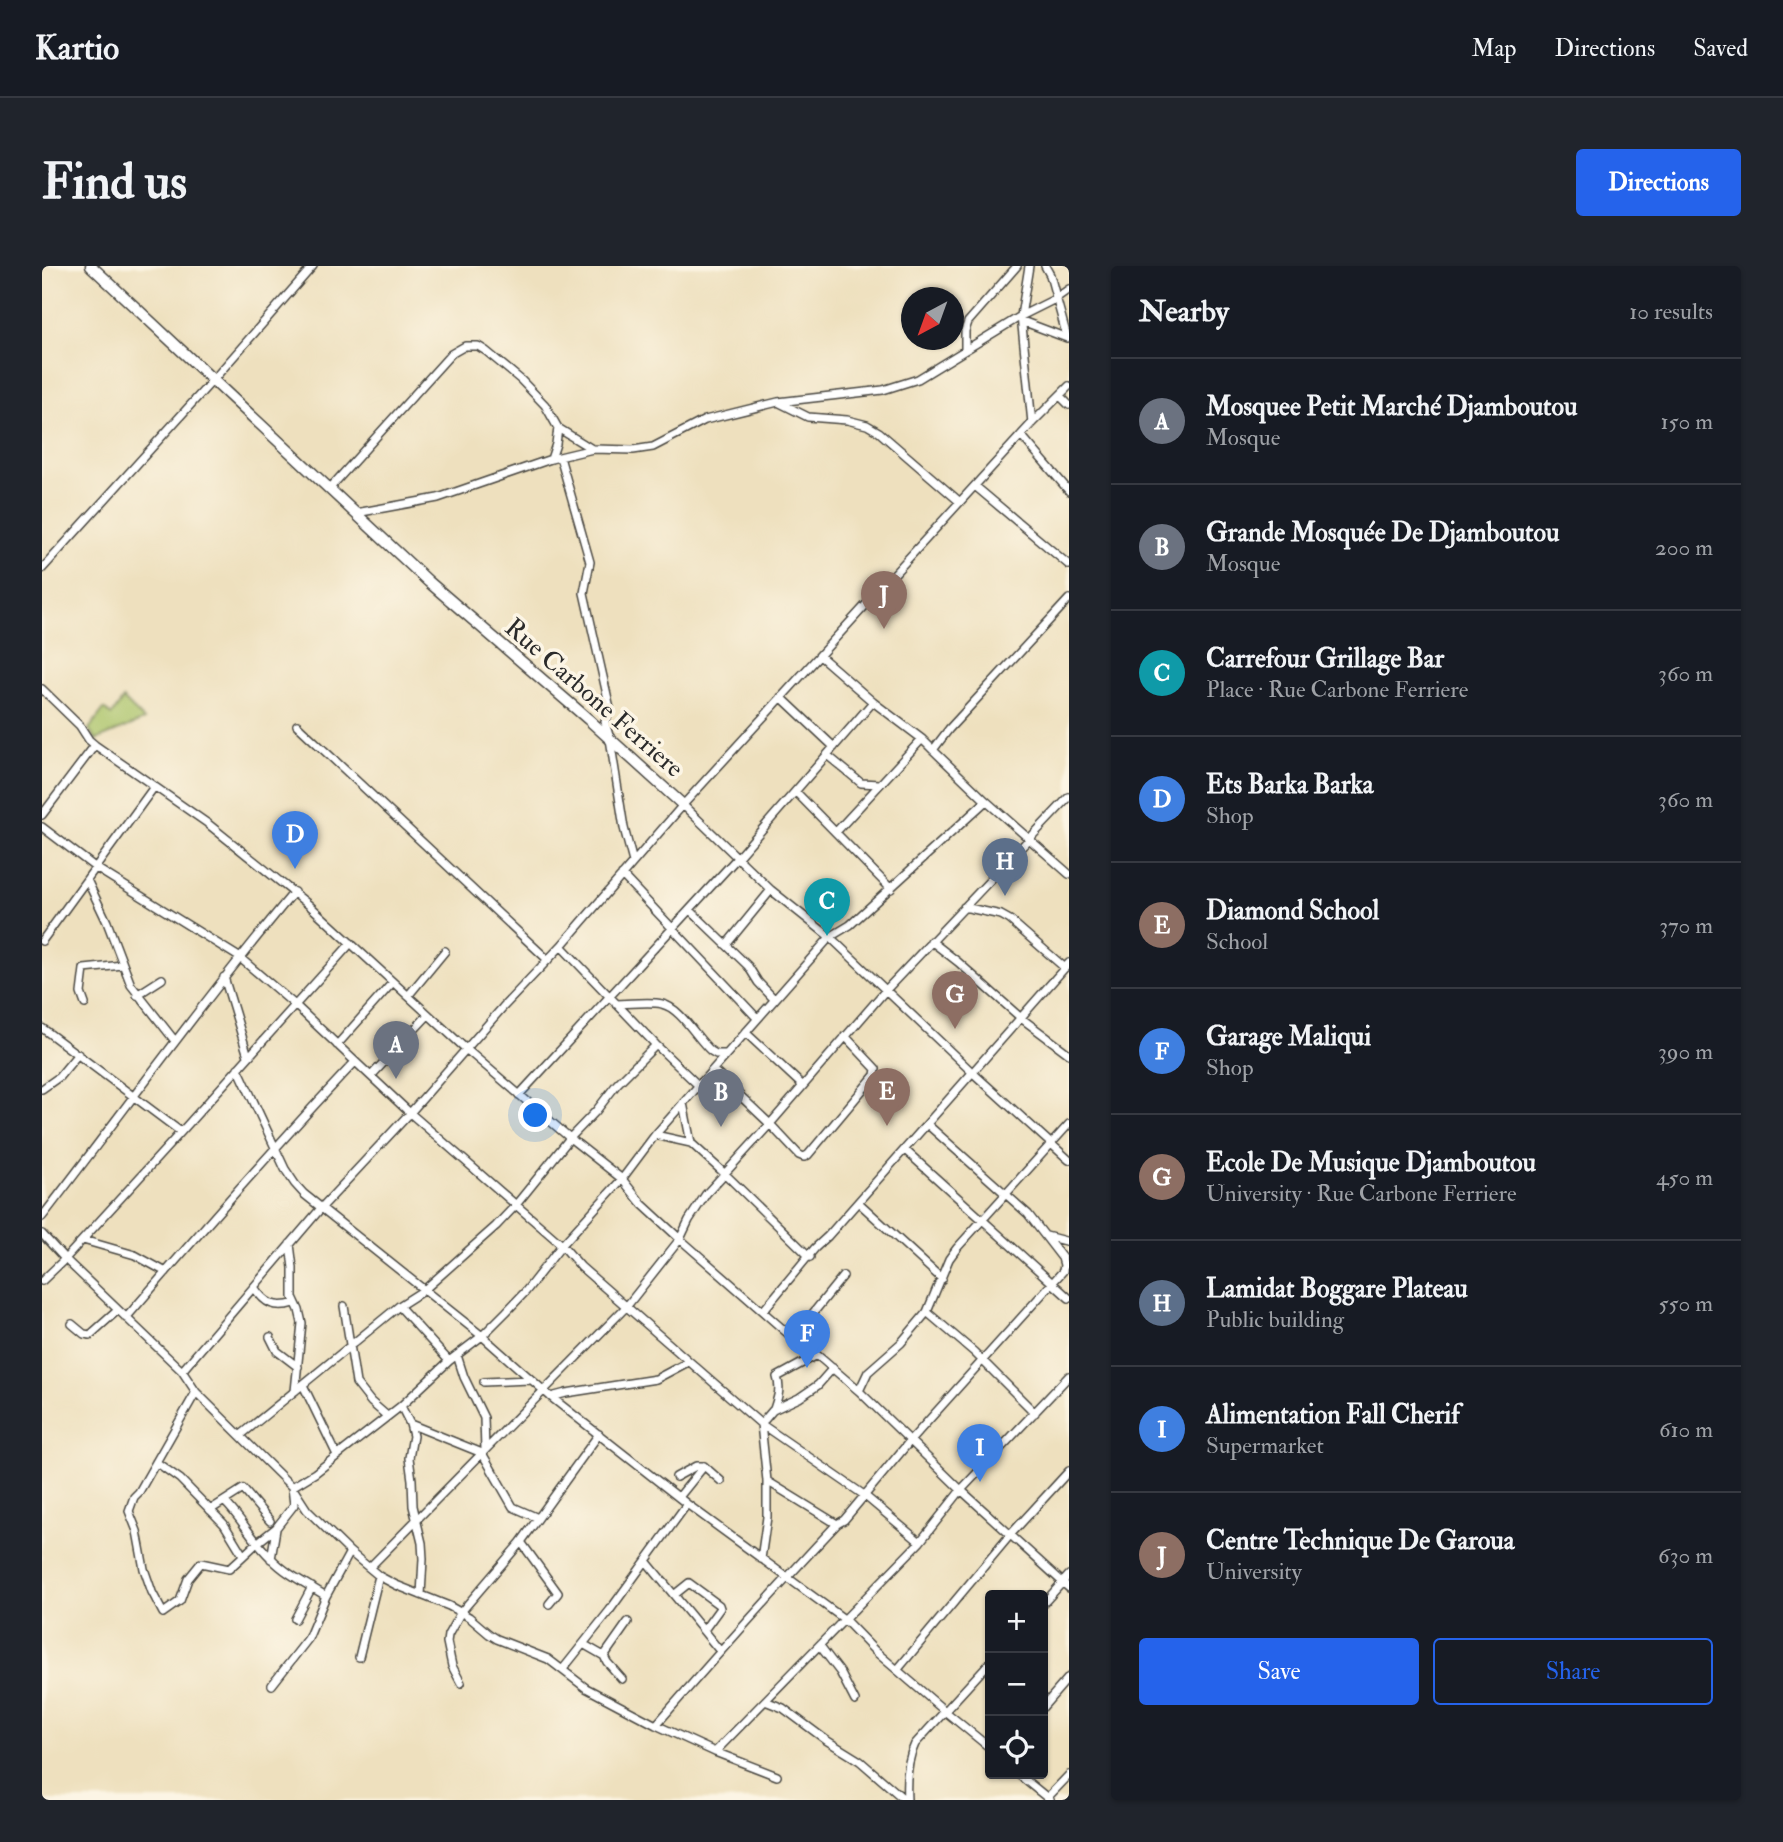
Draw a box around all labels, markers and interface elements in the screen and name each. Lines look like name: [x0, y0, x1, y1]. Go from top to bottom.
text: Kartio: [35, 28, 119, 69]
text: Map: [1471, 33, 1516, 64]
text: Directions: [1554, 33, 1655, 64]
text: Saved: [1693, 33, 1748, 64]
button: Directions: [1576, 149, 1741, 216]
text: Find us: [42, 152, 187, 213]
north arrow: [901, 287, 964, 350]
text: Nearby: [1139, 293, 1229, 330]
text: 10 results: [1629, 297, 1713, 326]
text: Mosquee Petit Marché Djamboutou: [1206, 391, 1577, 423]
text: A: [1155, 407, 1169, 436]
text: 150 m: [1660, 407, 1713, 436]
text: Mosque: [1206, 423, 1280, 452]
text: Grande Mosquée De Djamboutou: [1206, 517, 1559, 549]
text: B: [1154, 533, 1170, 562]
text: 200 m: [1655, 533, 1713, 562]
text: Mosque: [1206, 549, 1280, 578]
pin: J: [861, 571, 907, 629]
street label: Rue Carbone Ferriere: [498, 612, 690, 784]
text: Carrefour Grillage Bar: [1206, 643, 1444, 675]
text: C: [1154, 659, 1170, 688]
text: 360 m: [1658, 659, 1713, 688]
text: Place · Rue Carbone Ferriere: [1206, 675, 1468, 704]
text: Ets Barka Barka: [1206, 769, 1373, 801]
text: D: [1153, 785, 1171, 814]
text: 360 m: [1658, 785, 1713, 814]
text: Shop: [1206, 801, 1254, 830]
pin: D: [272, 811, 318, 869]
pin: H: [982, 838, 1028, 896]
pin: C: [804, 878, 850, 936]
text: Diamond School: [1206, 895, 1379, 927]
text: E: [1154, 911, 1170, 940]
text: 370 m: [1659, 911, 1713, 940]
text: School: [1206, 927, 1268, 956]
pin: G: [932, 971, 978, 1029]
pin: A: [373, 1021, 419, 1079]
text: Garage Maliqui: [1206, 1021, 1371, 1053]
text: F: [1155, 1037, 1169, 1066]
text: 390 m: [1658, 1037, 1713, 1066]
text: Shop: [1206, 1053, 1254, 1082]
pin: E: [864, 1068, 910, 1126]
pin: B: [698, 1069, 744, 1127]
your location: [518, 1098, 552, 1132]
text: Ecole De Musique Djamboutou: [1206, 1147, 1536, 1179]
text: G: [1152, 1163, 1172, 1192]
text: 450 m: [1656, 1163, 1713, 1192]
text: University · Rue Carbone Ferriere: [1206, 1179, 1517, 1208]
text: Lamidat Boggare Plateau: [1206, 1273, 1468, 1305]
text: H: [1153, 1289, 1171, 1318]
text: 550 m: [1659, 1289, 1713, 1318]
text: Public building: [1206, 1305, 1344, 1334]
pin: F: [784, 1310, 830, 1368]
text: Alimentation Fall Cherif: [1206, 1399, 1460, 1431]
text: I: [1157, 1415, 1167, 1444]
text: 610 m: [1659, 1415, 1713, 1444]
pin: I: [957, 1424, 1003, 1482]
text: Supermarket: [1206, 1431, 1324, 1460]
text: Centre Technique De Garoua: [1206, 1525, 1514, 1557]
text: J: [1157, 1541, 1167, 1570]
text: 630 m: [1658, 1541, 1713, 1570]
text: University: [1206, 1557, 1302, 1586]
map controls: [985, 1590, 1048, 1779]
button: +: [985, 1590, 1048, 1653]
button: Save: [1139, 1638, 1419, 1705]
button: Share: [1433, 1638, 1713, 1705]
button: −: [985, 1653, 1048, 1716]
button: locate: [985, 1716, 1048, 1779]

